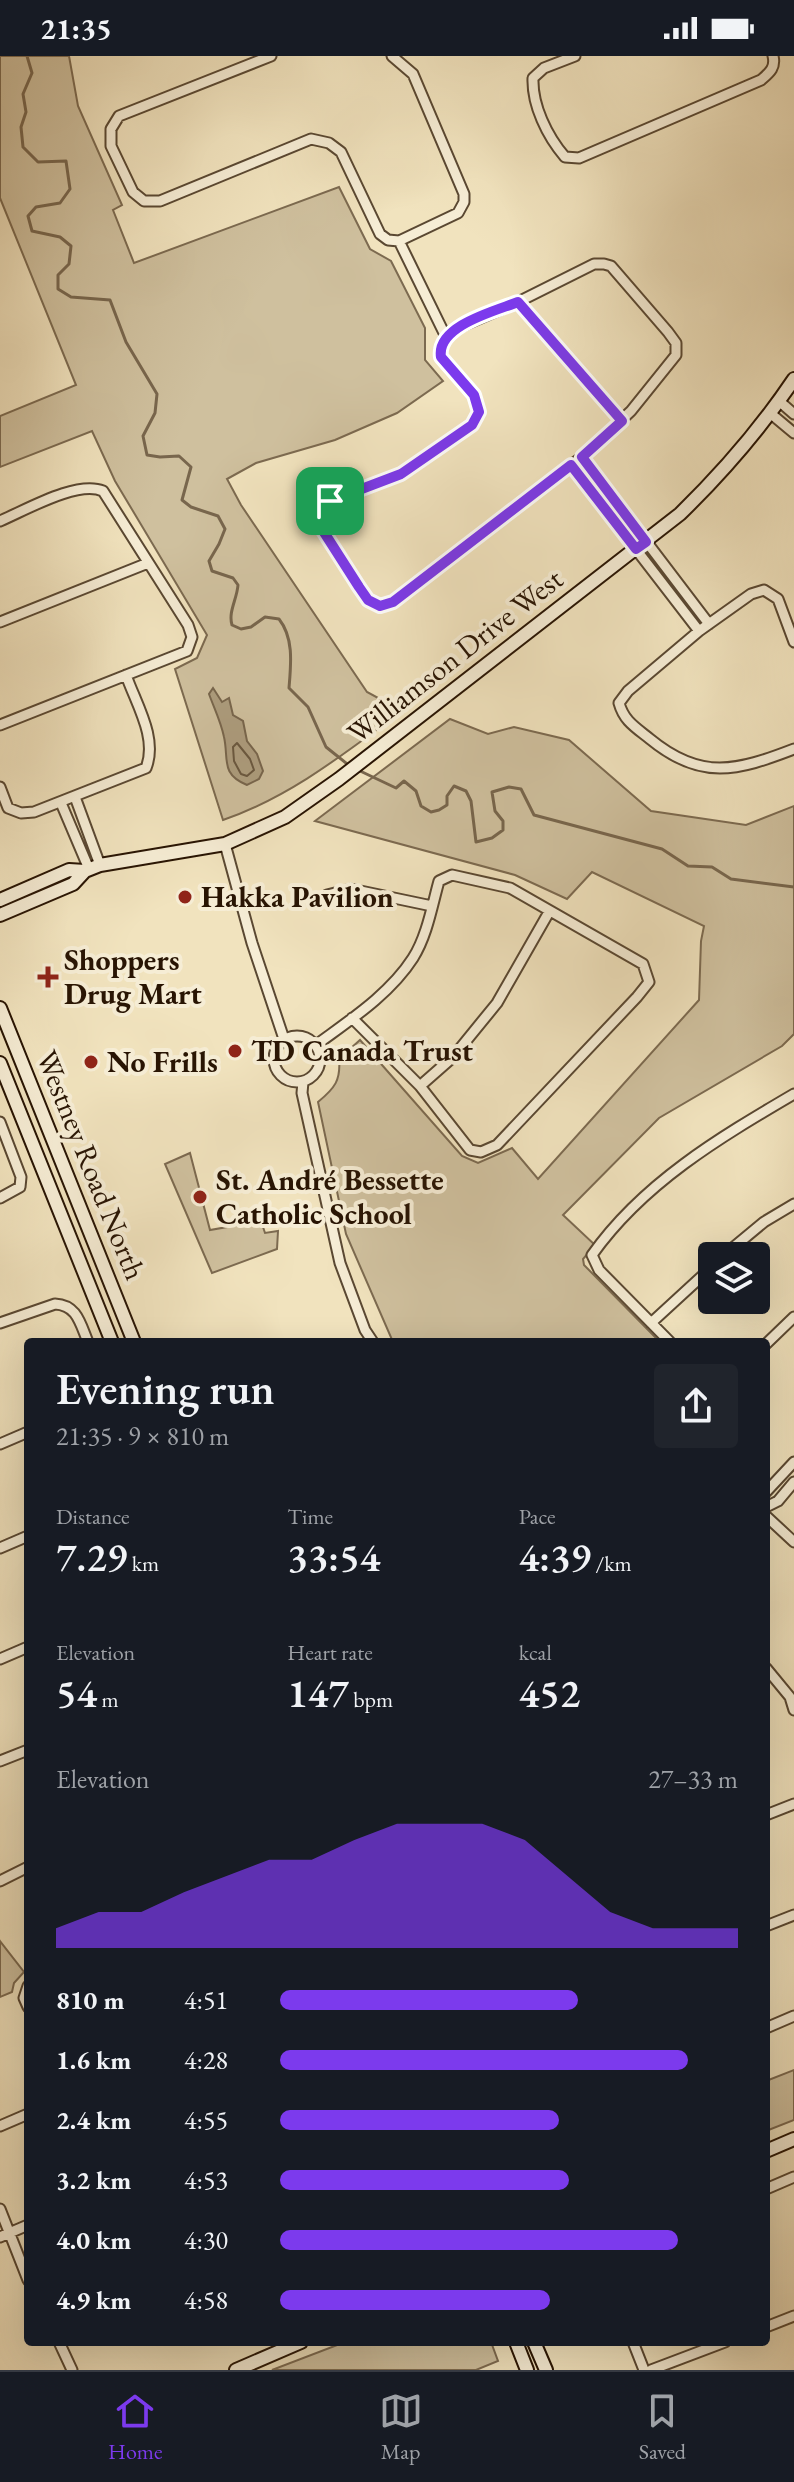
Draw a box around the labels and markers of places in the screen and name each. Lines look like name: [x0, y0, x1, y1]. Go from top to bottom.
pin: [296, 467, 364, 535]
place label: Hakka Pavilion: [201, 877, 394, 916]
marker: Hakka Pavilion: [176, 888, 194, 906]
place label: Shoppers Drug Mart: [64, 940, 203, 1013]
marker: Shoppers Drug Mart: [39, 968, 57, 986]
place label: TD Canada Trust: [251, 1031, 474, 1070]
place label: No Frills: [107, 1042, 218, 1081]
marker: TD Canada Trust: [226, 1042, 244, 1060]
marker: No Frills: [82, 1053, 100, 1071]
place label: St. André Bessette Catholic School: [216, 1160, 444, 1233]
marker: St. André Bessette Catholic School: [191, 1188, 209, 1206]

